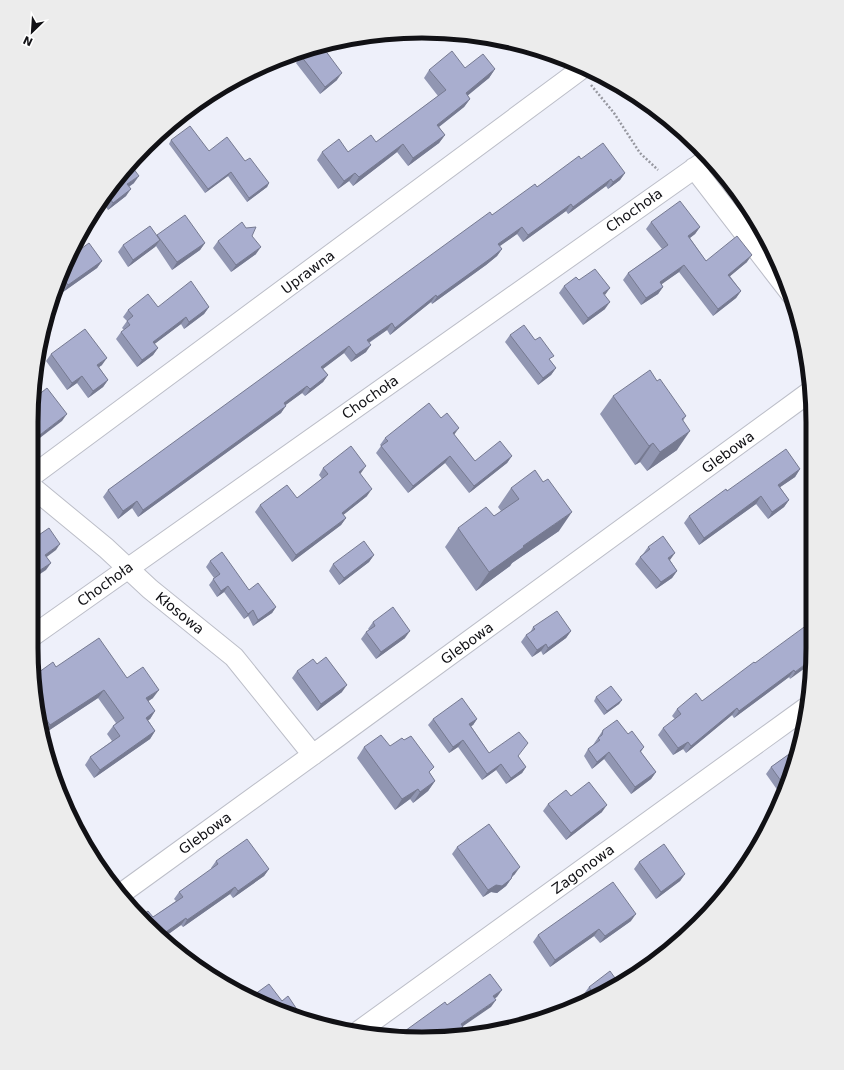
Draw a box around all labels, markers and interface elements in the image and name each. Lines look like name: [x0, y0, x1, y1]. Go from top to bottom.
north arrow: [12, 12, 52, 52]
text: N: [21, 33, 35, 48]
street label: Chochoła: [603, 185, 665, 235]
street label: Uprawna: [278, 247, 338, 297]
street label: Chochoła: [339, 372, 401, 422]
street label: Glebowa: [699, 428, 757, 476]
street label: Chochoła: [74, 558, 136, 610]
street label: Kłosowa: [153, 589, 207, 637]
street label: Glebowa: [438, 619, 496, 667]
street label: Glebowa: [176, 809, 234, 857]
street label: Zagonowa: [549, 841, 617, 897]

